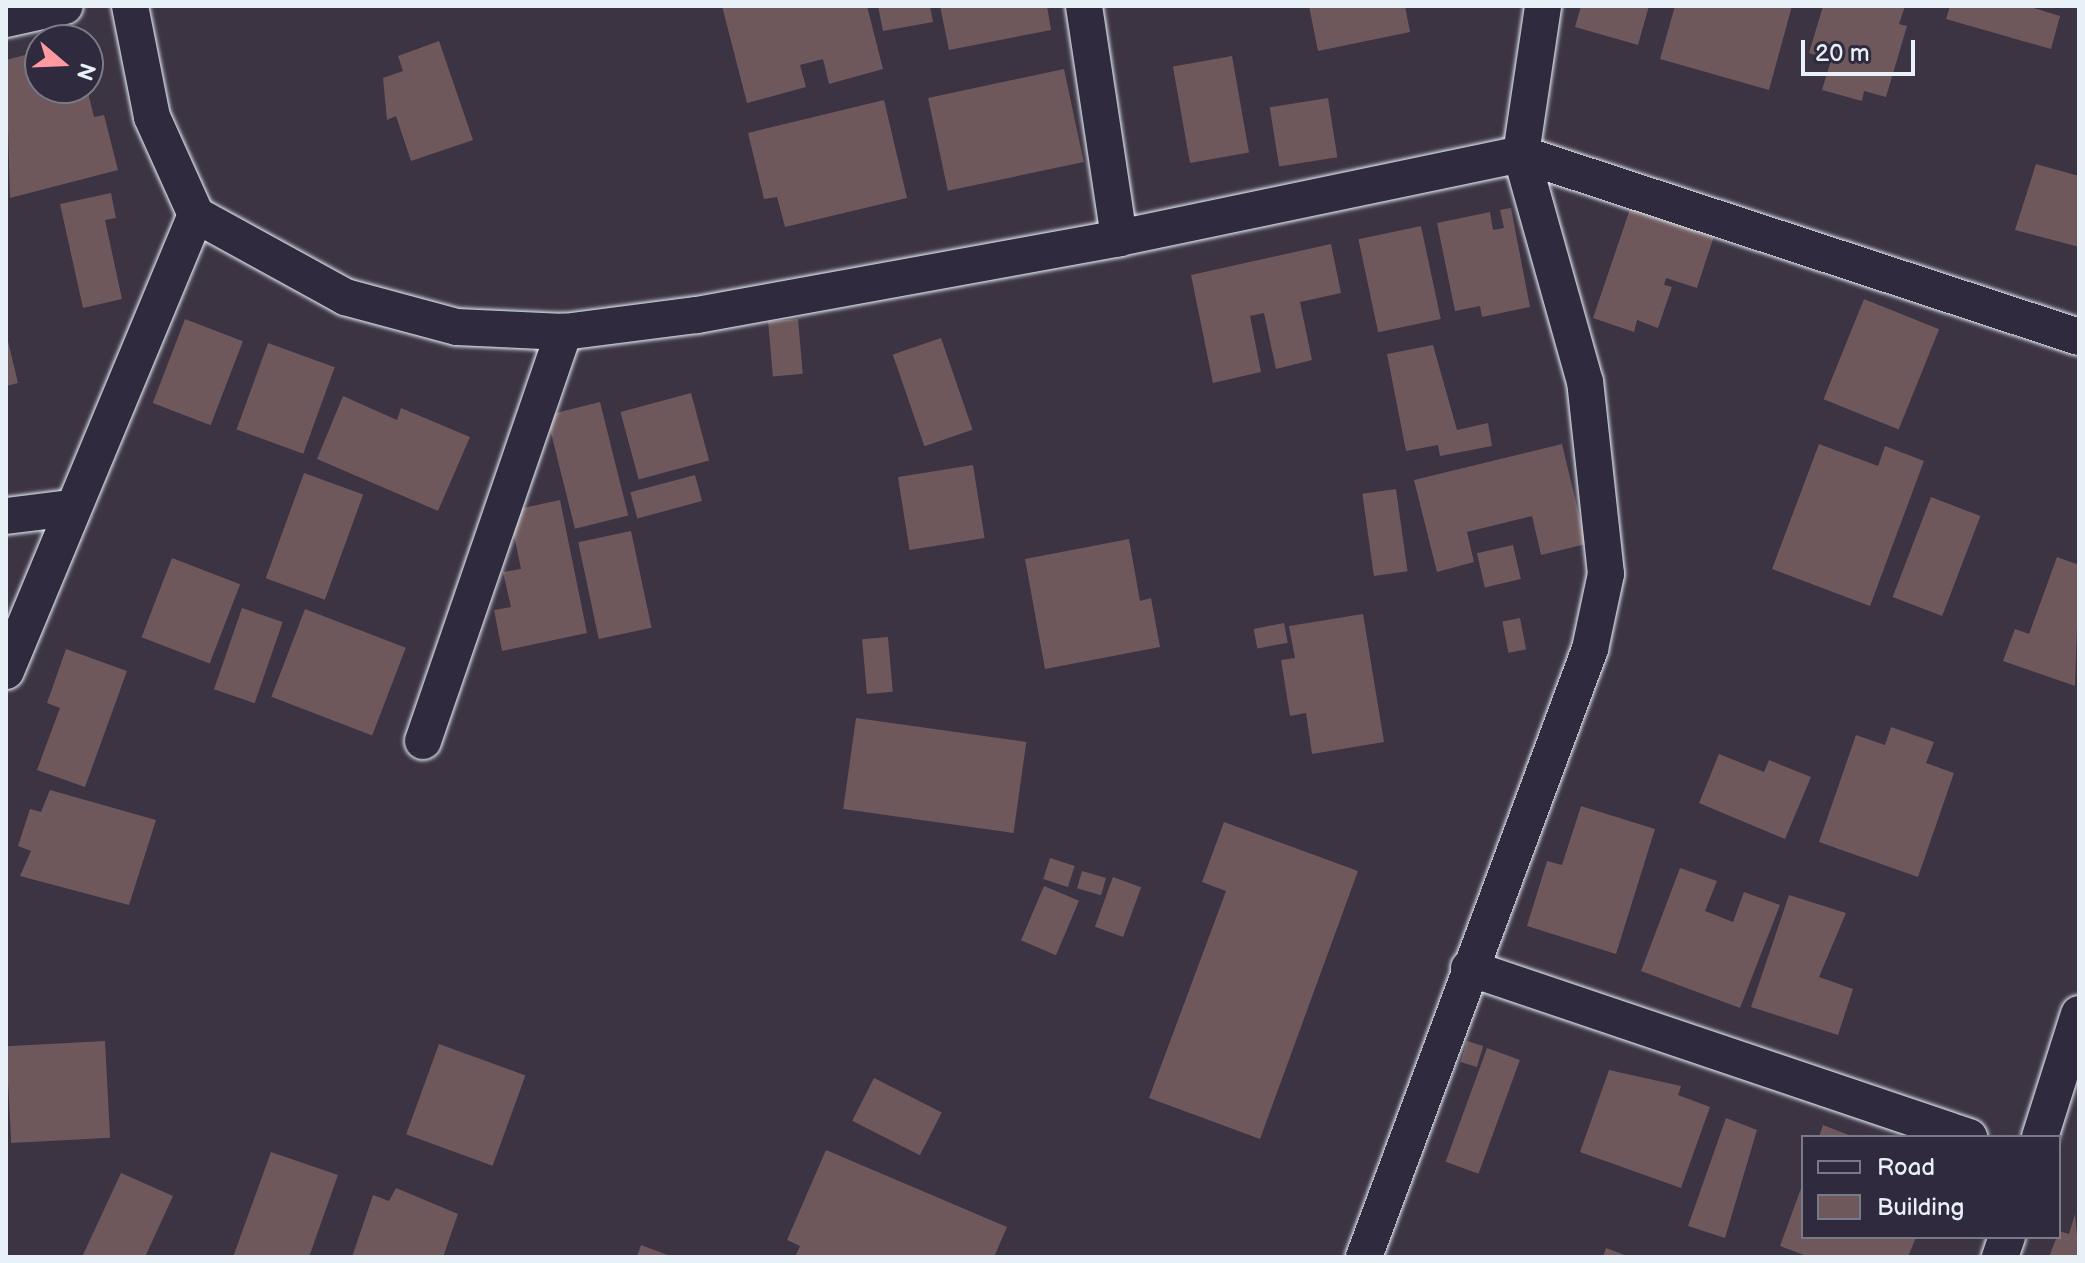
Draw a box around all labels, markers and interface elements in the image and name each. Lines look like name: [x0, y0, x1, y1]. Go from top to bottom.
north arrow: [24, 24, 104, 104]
scale bar: [1805, 24, 1919, 74]
text: 20 m: [1815, 39, 1870, 68]
text: N: [70, 59, 101, 84]
legend: [1801, 1135, 2061, 1239]
text: Road: [1877, 1153, 1935, 1182]
text: Building: [1877, 1193, 1964, 1222]

